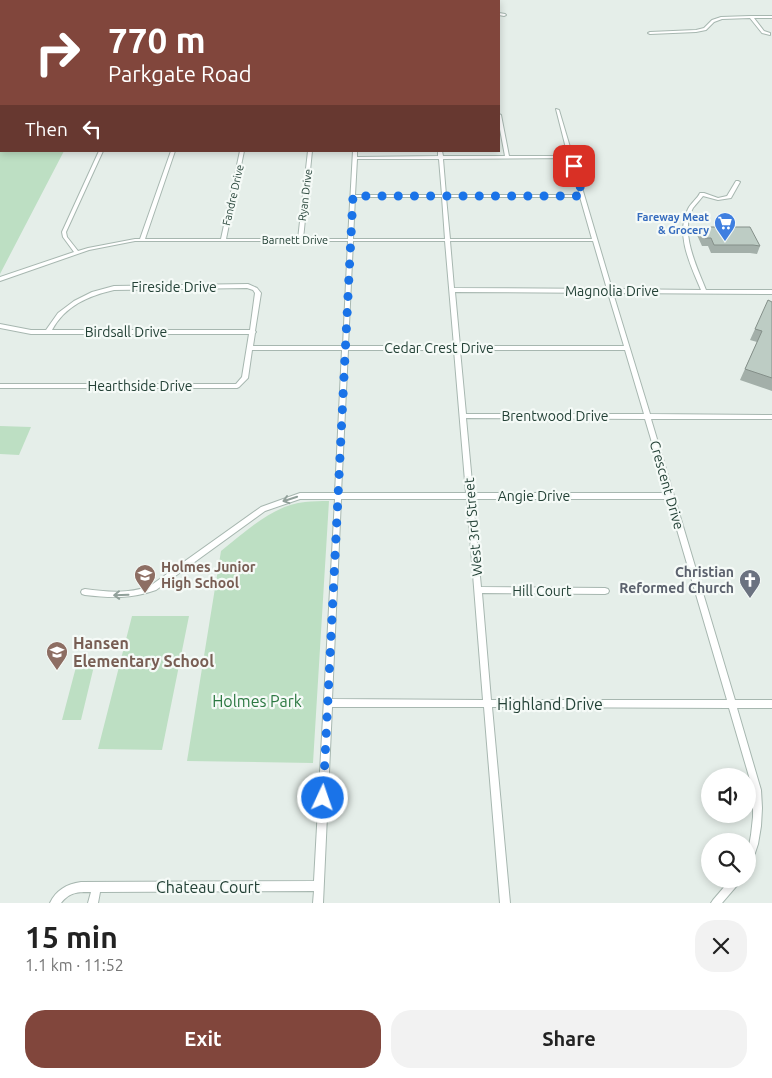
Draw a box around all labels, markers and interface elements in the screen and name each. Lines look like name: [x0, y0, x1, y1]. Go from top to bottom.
icon: right: [25, 20, 90, 85]
text: 770 m: [108, 20, 206, 60]
text: Parkgate Road: [108, 61, 252, 86]
icon: left: [78, 115, 106, 143]
text: Then: [25, 118, 68, 140]
pin: [553, 145, 595, 187]
icon: arrive: [560, 152, 588, 180]
street label: Fandre Drive: [220, 163, 246, 227]
street label: Ryan Drive: [296, 168, 314, 222]
place label: Fareway Meat & Grocery: [637, 211, 709, 236]
supermarket icon: Fareway Meat & Grocery: [713, 211, 737, 242]
street label: Barnett Drive: [262, 234, 328, 246]
street label: Fireside Drive: [131, 279, 217, 295]
street label: Magnolia Drive: [565, 283, 659, 299]
street label: Birdsall Drive: [85, 324, 167, 340]
street label: Cedar Crest Drive: [384, 340, 494, 356]
street label: Hearthside Drive: [87, 378, 193, 394]
street label: Brentwood Drive: [501, 408, 609, 424]
street label: Crescent Drive: [647, 439, 687, 531]
street label: West 3rd Street: [461, 477, 485, 577]
street label: Angie Drive: [498, 488, 570, 504]
one-way arrow: [283, 495, 298, 504]
place label: Holmes Junior High School: [161, 559, 256, 591]
school or university icon: Holmes Junior High School: [133, 563, 157, 594]
place label: Christian Reformed Church: [619, 564, 734, 596]
church icon: Christian Reformed Church: [738, 568, 762, 599]
street label: Hill Court: [512, 583, 572, 599]
one-way arrow: [113, 591, 129, 600]
place label: Hansen Elementary School: [73, 634, 214, 670]
school or university icon: Hansen Elementary School: [45, 640, 69, 671]
park label: Holmes Park: [212, 692, 302, 710]
street label: Highland Drive: [497, 695, 603, 713]
map controls: [701, 768, 756, 888]
button: sound: [701, 768, 756, 823]
position arrow: [296, 771, 348, 823]
button: search: [701, 833, 756, 888]
street label: Chateau Court: [156, 878, 261, 896]
text: 15 min: [25, 920, 118, 954]
button: close: [695, 920, 747, 972]
text: 1.1 km · 11:52: [25, 956, 124, 974]
button: Exit: [25, 1010, 381, 1068]
button: Share: [391, 1010, 747, 1068]

